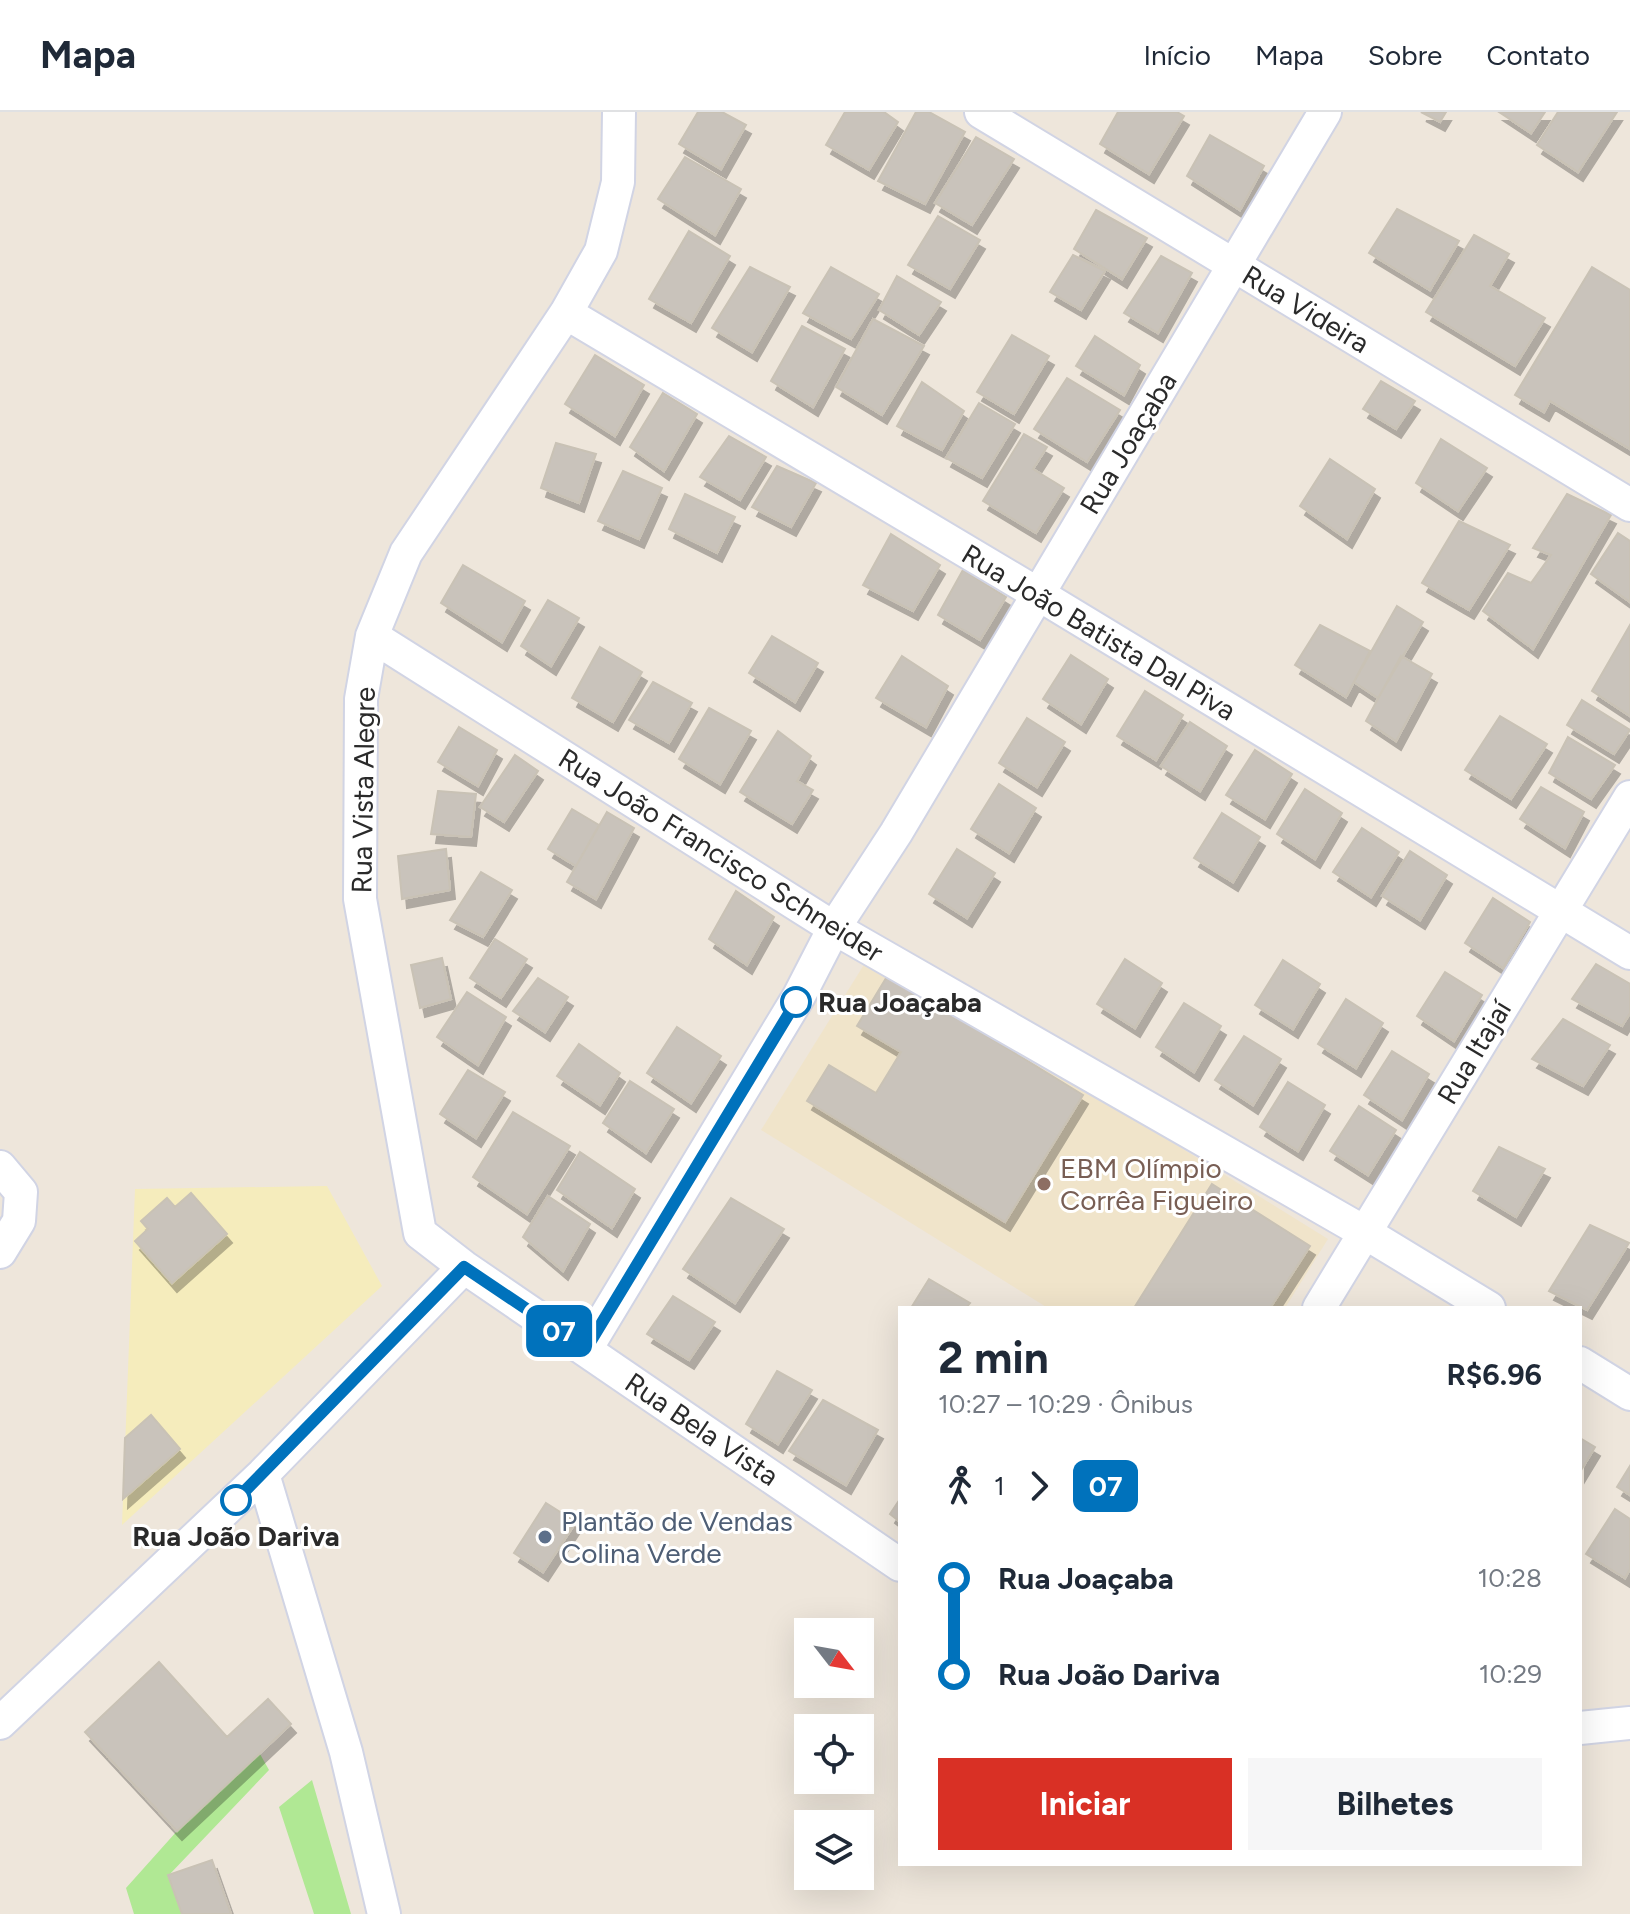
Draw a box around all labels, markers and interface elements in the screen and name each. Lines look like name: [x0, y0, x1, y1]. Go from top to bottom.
text: Mapa: [40, 32, 136, 78]
text: Início: [1143, 38, 1211, 72]
text: Mapa: [1255, 38, 1324, 72]
text: Sobre: [1368, 38, 1442, 72]
text: Contato: [1486, 38, 1590, 72]
street label: Rua Videira: [1236, 258, 1376, 360]
street label: Rua Joaçaba: [1072, 366, 1184, 520]
street label: Rua João Batista Dal Piva: [956, 537, 1242, 727]
street label: Rua Vista Alegre: [344, 686, 382, 894]
street label: Rua João Francisco Schneider: [552, 741, 890, 969]
place label: Rua Joaçaba: [818, 985, 982, 1019]
marker: Rua Joaçaba: [781, 987, 811, 1017]
street label: Rua Itajaí: [1430, 993, 1519, 1110]
place label: EBM Olímpio Corrêa Figueiro: [1060, 1151, 1253, 1217]
marker: EBM Olímpio Corrêa Figueiro: [1035, 1175, 1053, 1193]
line badge: 07: [523, 1305, 595, 1357]
text: 07: [542, 1314, 576, 1348]
text: 2 min: [938, 1331, 1049, 1384]
text: R$6.96: [1446, 1356, 1542, 1393]
street label: Rua Bela Vista: [619, 1365, 785, 1493]
text: 10:27 – 10:29 · Ônibus: [938, 1388, 1193, 1420]
icon: walk: [938, 1464, 982, 1508]
icon: forward: [1017, 1464, 1061, 1508]
text: 07: [1089, 1469, 1122, 1503]
text: 1: [994, 1470, 1005, 1502]
marker: Rua João Dariva: [221, 1485, 251, 1515]
place label: Plantão de Vendas Colina Verde: [561, 1504, 793, 1570]
place label: Rua João Dariva: [132, 1519, 340, 1553]
marker: Plantão de Vendas Colina Verde: [536, 1528, 554, 1546]
text: Rua Joaçaba: [998, 1560, 1174, 1597]
text: 10:28: [1478, 1562, 1542, 1594]
north arrow: [794, 1618, 874, 1698]
map controls: [794, 1618, 874, 1890]
text: Rua João Dariva: [998, 1656, 1220, 1693]
text: 10:29: [1479, 1658, 1542, 1690]
button: locate: [794, 1714, 874, 1794]
button: Iniciar: [938, 1758, 1232, 1850]
button: Bilhetes: [1248, 1758, 1542, 1850]
button: layers: [794, 1810, 874, 1890]

